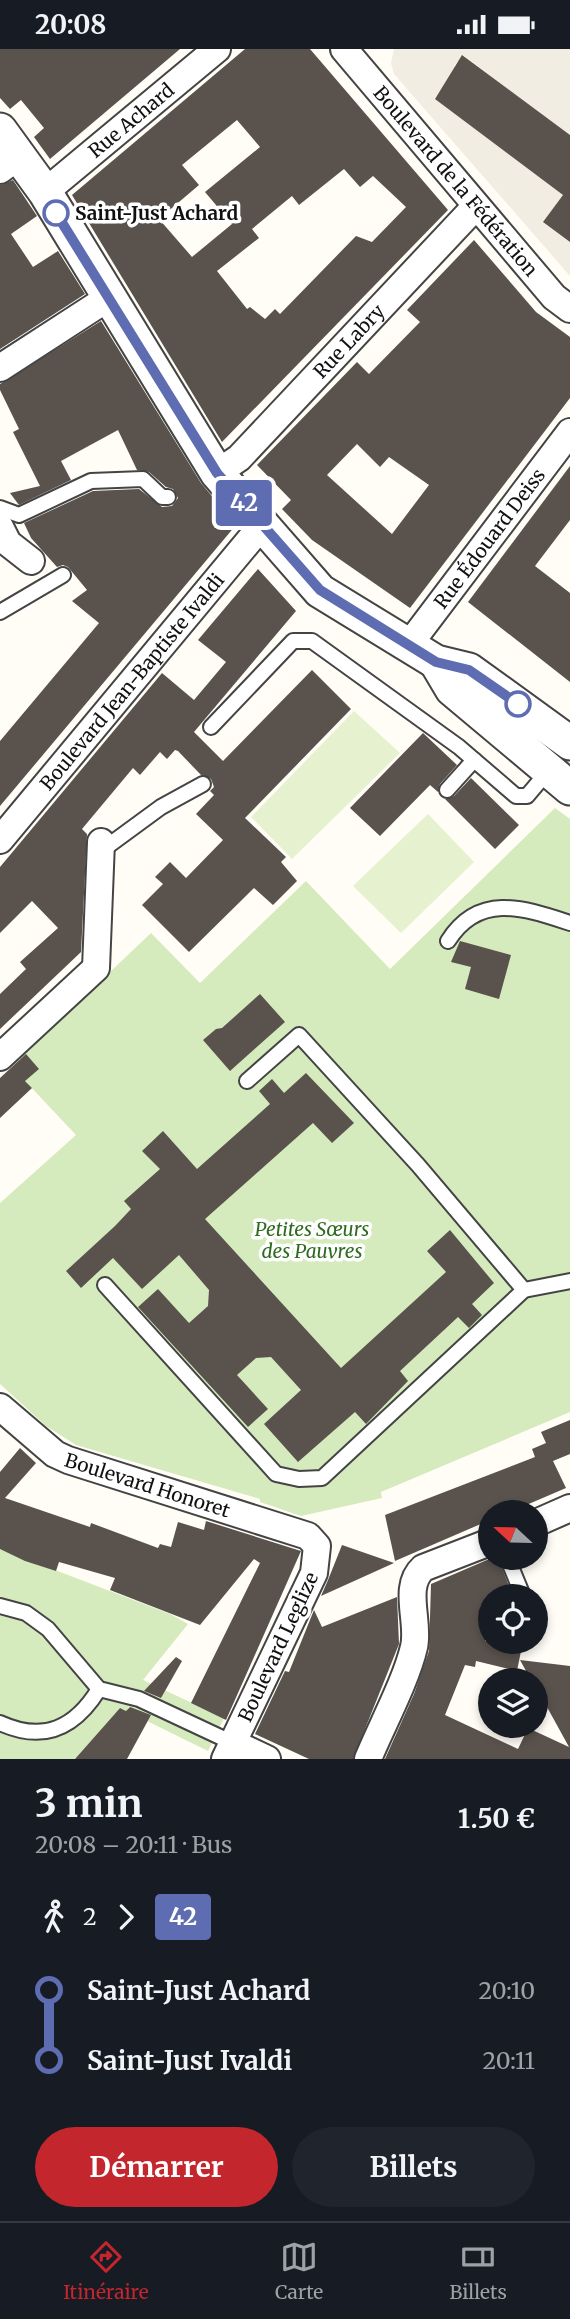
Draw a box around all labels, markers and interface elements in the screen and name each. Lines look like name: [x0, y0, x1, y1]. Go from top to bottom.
text: 20:08: [35, 8, 106, 41]
street label: Rue Achard: [83, 78, 179, 163]
street label: Boulevard de la Fédération: [368, 81, 543, 281]
marker: Saint-Just Achard: [43, 200, 69, 226]
place label: Saint-Just Achard: [75, 201, 239, 225]
street label: Rue Labry: [308, 299, 389, 383]
street label: Rue Édouard Deiss: [429, 464, 550, 613]
line badge: 42: [212, 480, 276, 526]
text: 42: [230, 487, 258, 518]
street label: Boulevard Jean-Baptiste Ivaldi: [35, 568, 229, 795]
unlabelled marker: [505, 691, 531, 717]
park label: Petites Sœurs des Pauvres: [255, 1217, 369, 1263]
street label: Boulevard Honoret: [62, 1448, 234, 1523]
north arrow: [478, 1500, 548, 1570]
map controls: [478, 1500, 548, 1738]
street label: Boulevard Leglize: [233, 1568, 323, 1726]
button: locate: [478, 1584, 548, 1654]
button: layers: [478, 1668, 548, 1738]
text: 3 min: [35, 1780, 143, 1827]
text: 1.50 €: [458, 1802, 535, 1835]
text: 20:08 – 20:11 · Bus: [35, 1830, 232, 1859]
icon: walk: [35, 1898, 73, 1936]
icon: forward: [107, 1898, 145, 1936]
text: 42: [169, 1901, 197, 1932]
text: 2: [83, 1902, 97, 1931]
text: Saint-Just Achard: [87, 1974, 310, 2007]
text: 20:10: [478, 1976, 535, 2005]
text: Saint-Just Ivaldi: [87, 2044, 292, 2077]
text: 20:11: [483, 2046, 535, 2075]
button: Démarrer: [35, 2127, 278, 2207]
button: Billets: [292, 2127, 535, 2207]
tab: Itinéraire: [63, 2238, 149, 2304]
tab: Carte: [275, 2238, 323, 2304]
tab: Billets: [450, 2238, 507, 2304]

